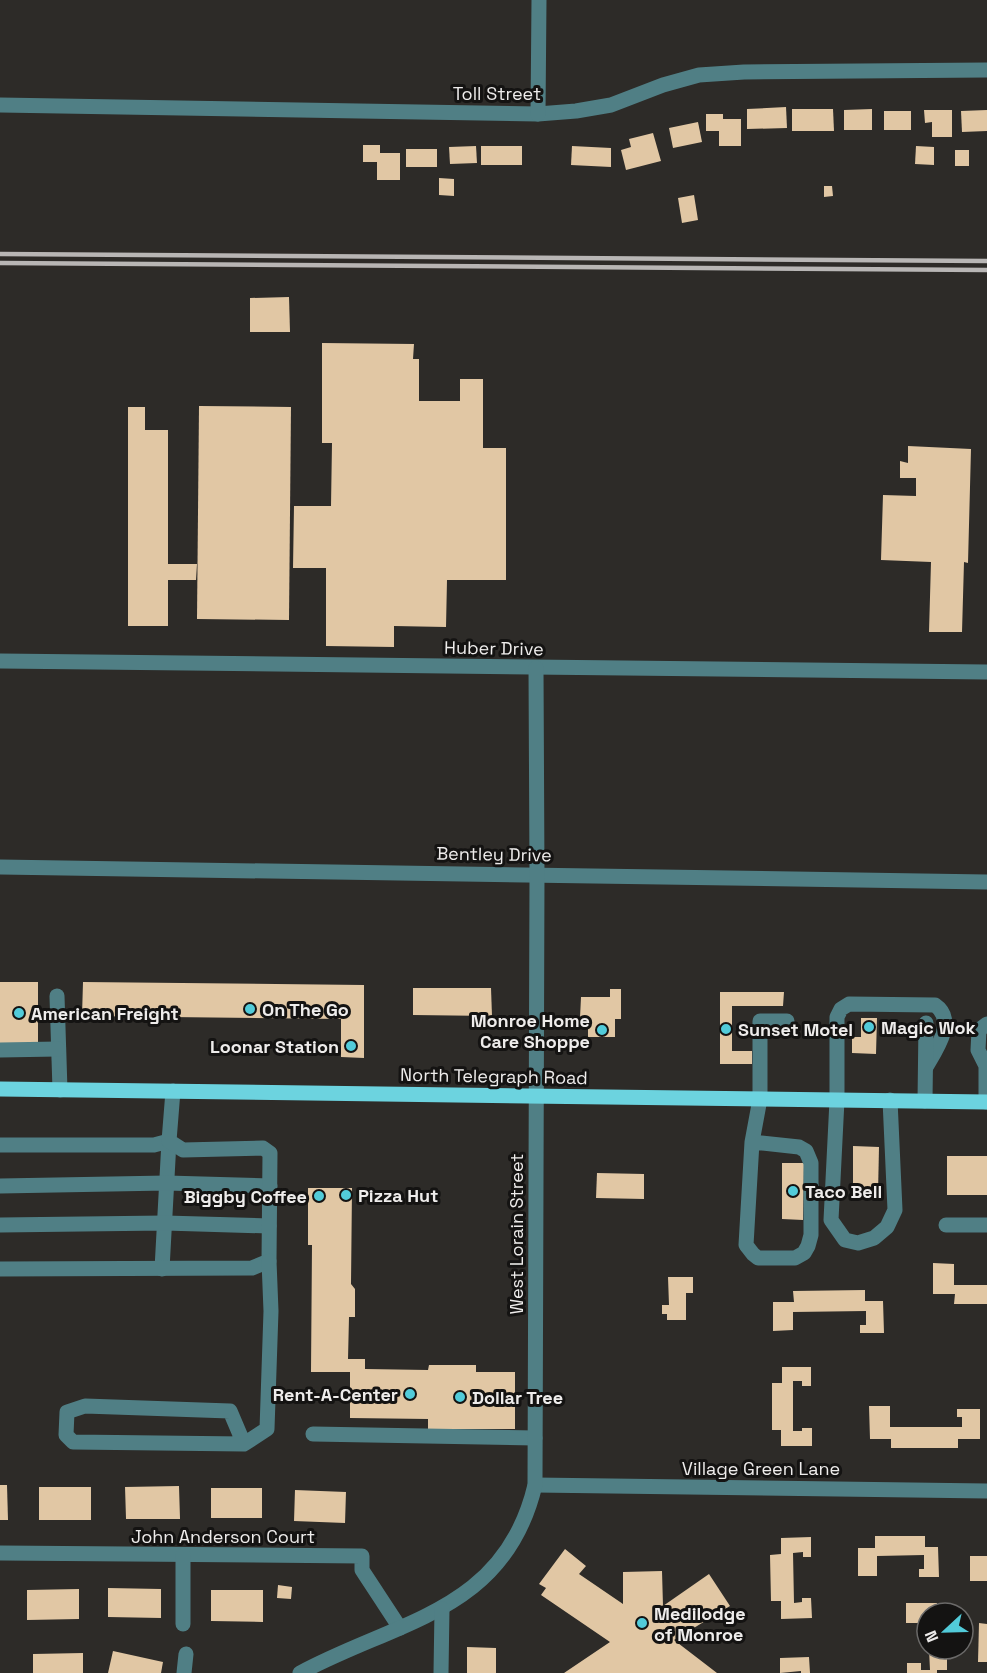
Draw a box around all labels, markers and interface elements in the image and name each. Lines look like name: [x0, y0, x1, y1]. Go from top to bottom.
street label: Toll Street: [453, 82, 541, 105]
street label: Huber Drive: [444, 636, 544, 660]
street label: Bentley Drive: [436, 841, 552, 867]
place label: On The Go: [262, 998, 349, 1021]
place label: American Freight: [31, 1002, 179, 1025]
marker: On The Go: [243, 1002, 257, 1016]
marker: American Freight: [12, 1006, 26, 1020]
place label: Monroe Home Care Shoppe: [471, 1009, 590, 1053]
place label: Magic Wok: [881, 1016, 976, 1039]
place label: Sunset Motel: [738, 1018, 853, 1041]
marker: Magic Wok: [862, 1020, 876, 1034]
marker: Sunset Motel: [719, 1022, 733, 1036]
marker: Monroe Home Care Shoppe: [595, 1023, 609, 1037]
place label: Loonar Station: [210, 1035, 339, 1058]
marker: Loonar Station: [344, 1039, 358, 1053]
street label: North Telegraph Road: [400, 1063, 588, 1089]
street label: West Lorain Street: [505, 1153, 528, 1315]
place label: Taco Bell: [805, 1180, 882, 1203]
place label: Pizza Hut: [358, 1184, 438, 1207]
marker: Taco Bell: [786, 1184, 800, 1198]
place label: Biggby Coffee: [184, 1185, 307, 1208]
marker: Pizza Hut: [339, 1188, 353, 1202]
marker: Biggby Coffee: [312, 1189, 326, 1203]
place label: Rent-A-Center: [273, 1383, 398, 1406]
place label: Dollar Tree: [472, 1386, 563, 1409]
marker: Rent-A-Center: [403, 1387, 417, 1401]
marker: Dollar Tree: [453, 1390, 467, 1404]
street label: Village Green Lane: [682, 1457, 840, 1480]
street label: John Anderson Court: [131, 1525, 315, 1548]
north arrow: [915, 1601, 975, 1661]
place label: Medilodge of Monroe: [654, 1602, 746, 1646]
marker: Medilodge of Monroe: [635, 1616, 649, 1630]
text: N: [920, 1628, 943, 1645]

